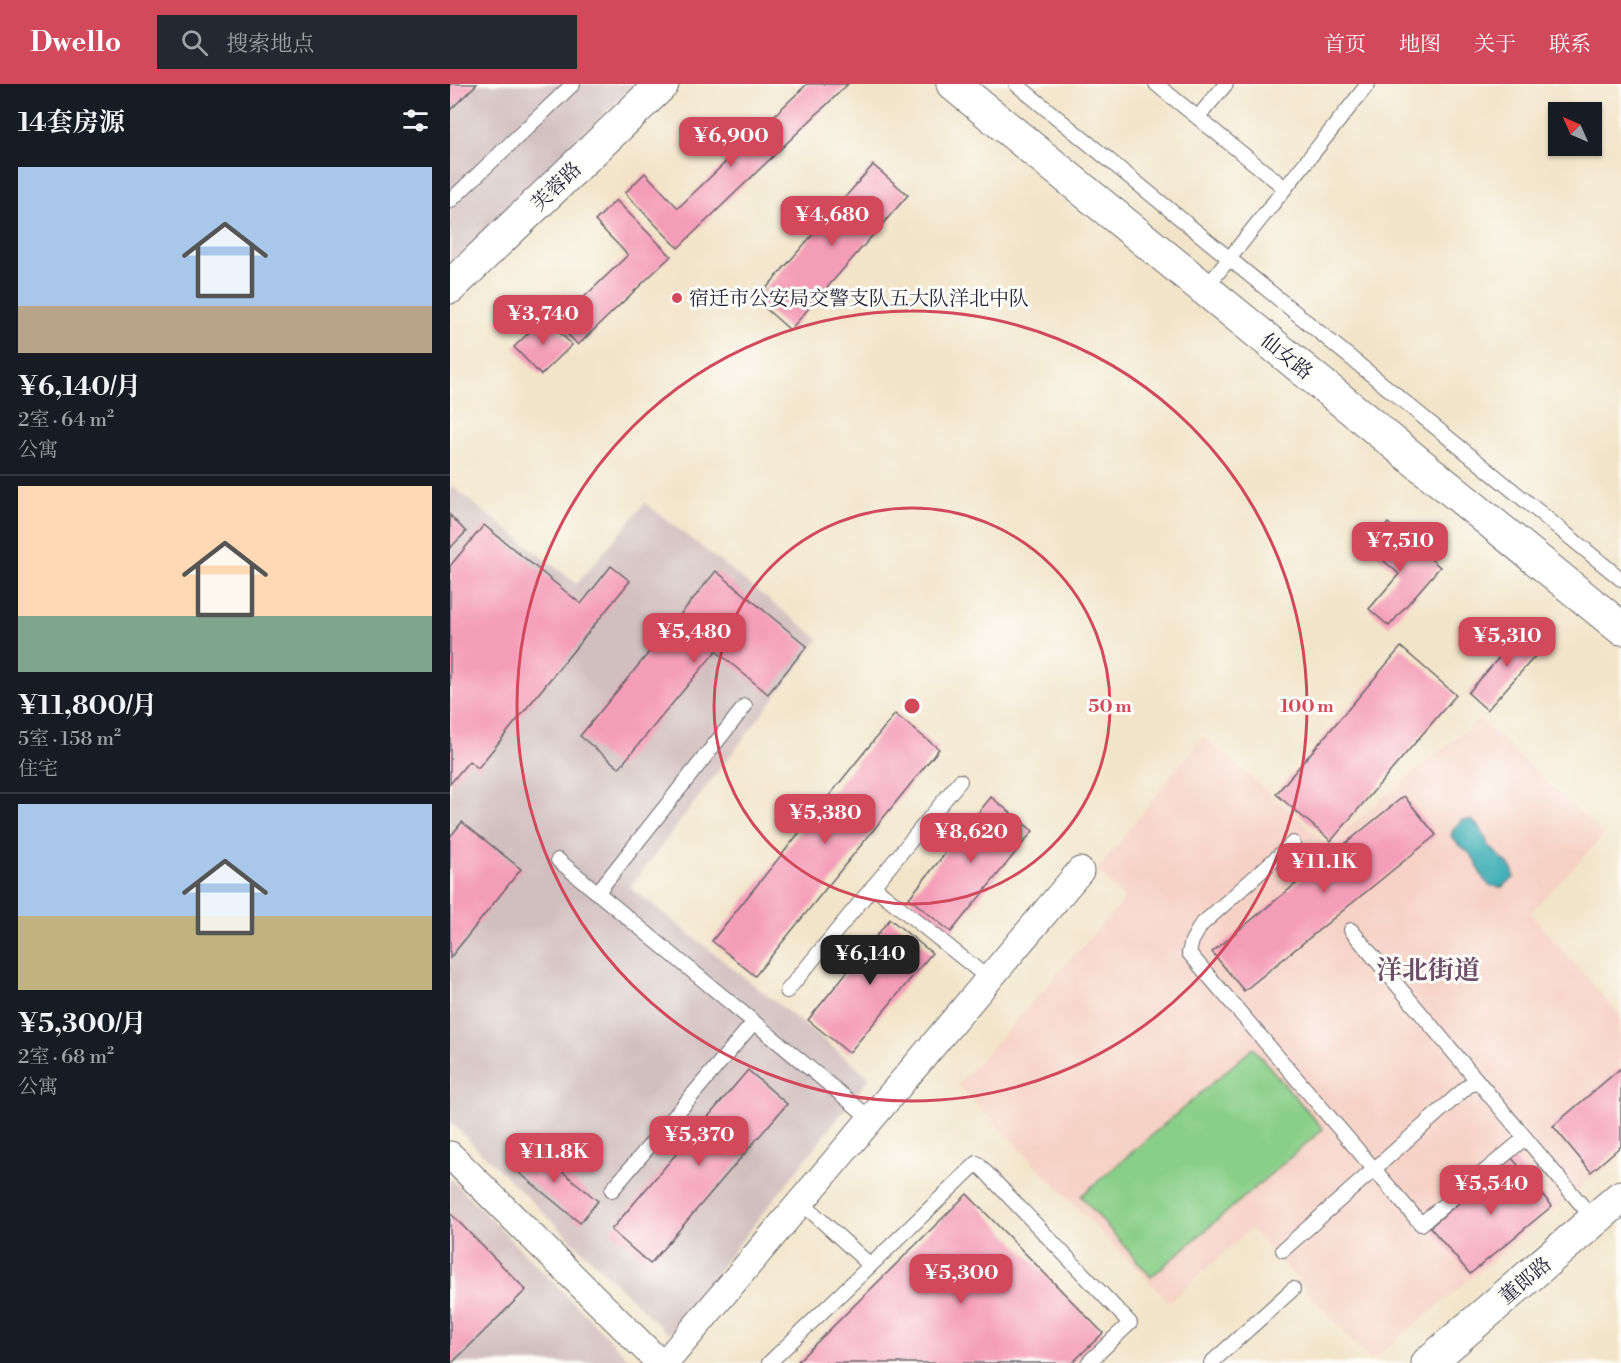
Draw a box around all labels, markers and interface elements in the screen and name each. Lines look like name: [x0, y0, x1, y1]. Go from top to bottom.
search box: [157, 15, 577, 69]
text: Dwello: [30, 25, 121, 60]
icon: search: [178, 26, 211, 59]
text: 搜索地点: [226, 31, 314, 58]
text: 首页: [1324, 32, 1366, 58]
text: 地图: [1399, 32, 1441, 58]
text: 关于: [1474, 32, 1516, 58]
text: 联系: [1549, 32, 1591, 58]
north arrow: [1548, 102, 1602, 156]
map controls: [1548, 102, 1602, 156]
icon: filters: [399, 104, 432, 137]
text: 14套房源: [18, 107, 125, 139]
pin: ¥6,900: [682, 117, 780, 168]
text: ¥6,900: [693, 124, 769, 149]
street label: 芙蓉路: [527, 157, 587, 217]
pin: ¥4,680: [783, 196, 881, 247]
text: ¥4,680: [795, 203, 869, 228]
icon: home: [171, 206, 279, 314]
place label: 宿迁市公安局交警支队五大队洋北中队: [689, 287, 1029, 312]
marker: 宿迁市公安局交警支队五大队洋北中队: [670, 291, 684, 305]
pin: ¥3,740: [494, 295, 592, 346]
text: ¥3,740: [507, 302, 579, 327]
street label: 仙女路: [1255, 329, 1317, 386]
text: ¥6,140/月: [18, 371, 141, 403]
text: 2室 · 64 m²: [18, 408, 114, 433]
text: 公寓: [18, 438, 58, 463]
pin: ¥7,510: [1351, 522, 1449, 573]
icon: home: [171, 525, 279, 633]
text: ¥7,510: [1366, 529, 1434, 554]
pin: ¥5,480: [645, 613, 743, 664]
pin: ¥5,310: [1458, 617, 1556, 668]
text: ¥5,480: [657, 620, 731, 645]
text: ¥5,310: [1473, 624, 1541, 649]
text: ¥11,800/月: [18, 690, 157, 722]
text: 50 m: [1088, 695, 1132, 718]
text: 100 m: [1280, 695, 1334, 718]
centre of rings: [902, 696, 922, 716]
text: 5室 · 158 m²: [18, 727, 121, 752]
text: 住宅: [18, 757, 58, 782]
pin: ¥5,380: [776, 794, 874, 845]
text: ¥5,380: [788, 801, 862, 826]
pin: ¥8,620: [922, 813, 1020, 864]
text: ¥8,620: [934, 820, 1008, 845]
icon: home: [171, 843, 279, 951]
pin: ¥11.1K: [1275, 843, 1373, 894]
text: ¥11.1K: [1291, 850, 1357, 875]
pin: ¥6,140: [821, 935, 919, 986]
text: ¥6,140: [835, 942, 905, 967]
district label: 洋北街道: [1376, 955, 1480, 987]
text: ¥5,300/月: [18, 1008, 146, 1040]
text: 2室 · 68 m²: [18, 1045, 114, 1070]
text: 公寓: [18, 1075, 58, 1100]
pin: ¥5,370: [650, 1116, 748, 1167]
text: ¥5,370: [663, 1123, 735, 1148]
pin: ¥11.8K: [505, 1133, 603, 1184]
text: ¥11.8K: [519, 1140, 589, 1165]
pin: ¥5,540: [1442, 1165, 1540, 1216]
text: ¥5,540: [1454, 1172, 1528, 1197]
street label: 董郎路: [1495, 1252, 1557, 1310]
pin: ¥5,300: [912, 1254, 1010, 1305]
text: ¥5,300: [924, 1261, 999, 1286]

